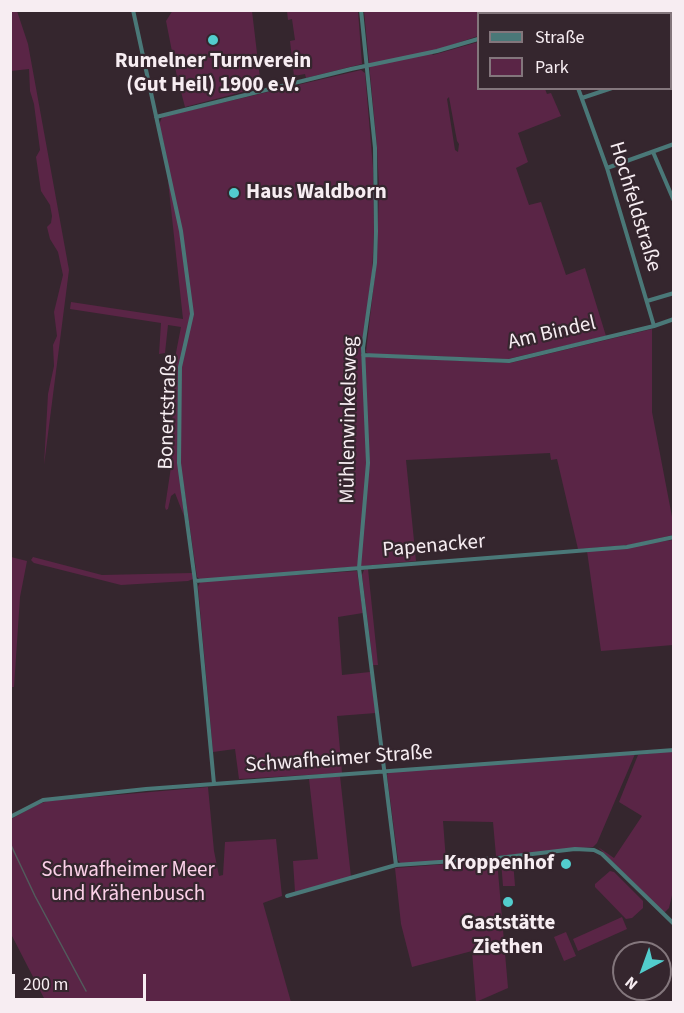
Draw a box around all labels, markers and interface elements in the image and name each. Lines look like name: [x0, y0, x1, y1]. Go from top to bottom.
legend: [477, 12, 672, 90]
text: Straße: [535, 25, 584, 50]
marker: Rumelner Turnverein (Gut Heil) 1900 e.V.: [206, 33, 220, 47]
place label: Rumelner Turnverein (Gut Heil) 1900 e.V.: [115, 49, 311, 99]
text: Park: [535, 55, 569, 80]
street label: Hochfeldstraße: [602, 139, 666, 275]
place label: Haus Waldborn: [246, 180, 387, 206]
marker: Haus Waldborn: [227, 186, 241, 200]
street label: Am Bindel: [506, 312, 598, 356]
street label: Mühlenwinkelsweg: [336, 336, 364, 504]
street label: Bonertstraße: [154, 354, 184, 470]
street label: Papenacker: [382, 530, 486, 564]
street label: Schwafheimer Straße: [244, 741, 434, 779]
place label: Kroppenhof: [444, 851, 554, 877]
marker: Kroppenhof: [559, 857, 573, 871]
park label: Schwafheimer Meer und Krähenbusch: [41, 858, 215, 908]
marker: Gaststätte Ziethen: [501, 895, 515, 909]
place label: Gaststätte Ziethen: [461, 911, 555, 961]
north arrow: [612, 941, 672, 1001]
scale bar: [15, 962, 148, 1000]
text: N: [620, 971, 643, 995]
text: 200 m: [23, 972, 68, 997]

